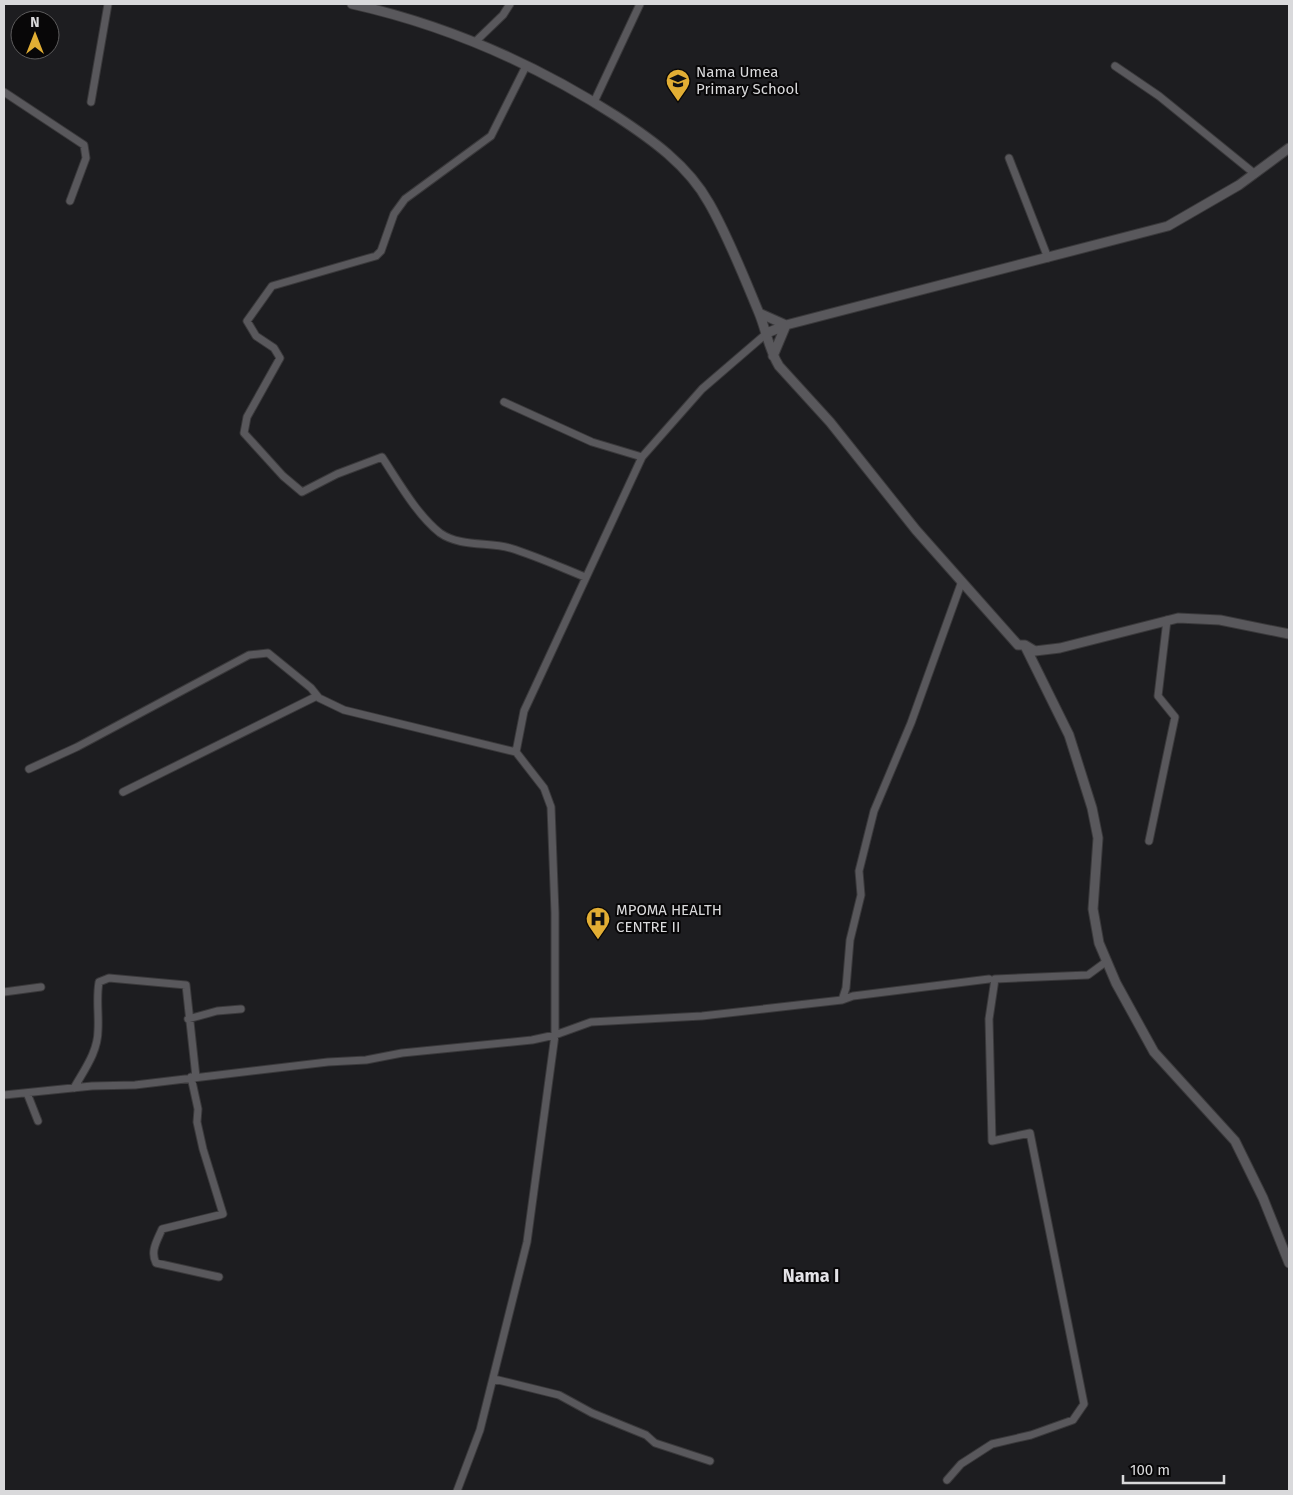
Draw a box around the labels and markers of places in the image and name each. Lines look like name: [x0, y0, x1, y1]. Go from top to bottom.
place label: Nama Umea Primary School: [696, 63, 799, 98]
school or university icon: Nama Umea Primary School: [665, 68, 691, 102]
place label: MPOMA HEALTH CENTRE II: [616, 901, 722, 936]
hospital icon: MPOMA HEALTH CENTRE II: [585, 906, 611, 940]

